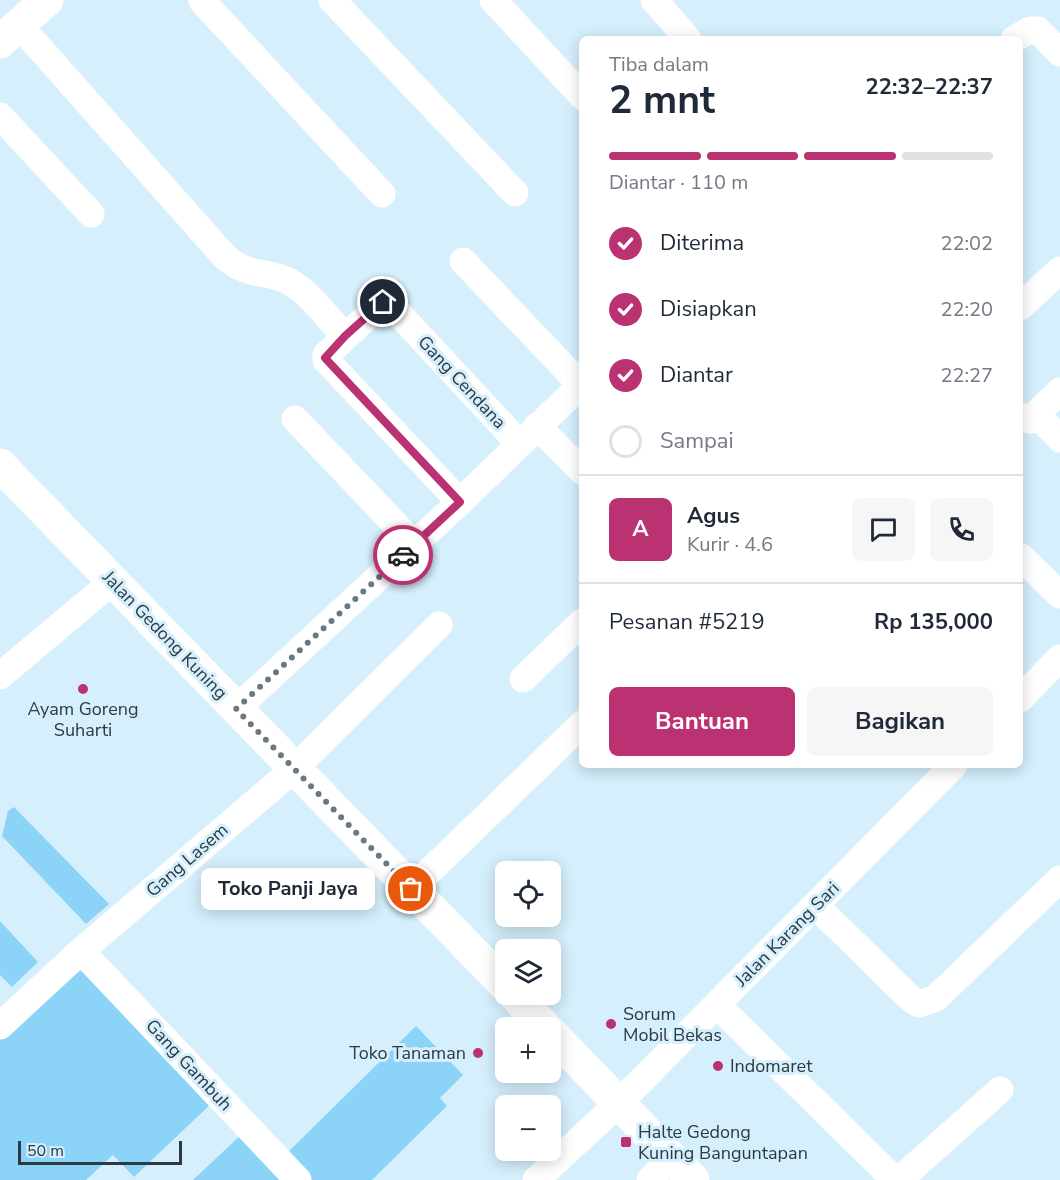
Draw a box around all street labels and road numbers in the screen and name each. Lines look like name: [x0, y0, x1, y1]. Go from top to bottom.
street label: Gang Cendana: [413, 330, 511, 434]
street label: Jalan Gedong Kuning: [97, 565, 233, 704]
street label: Gang Lasem: [141, 818, 233, 902]
street label: Jalan Karang Sari: [729, 877, 844, 992]
street label: Gang Gambuh: [140, 1014, 238, 1116]

